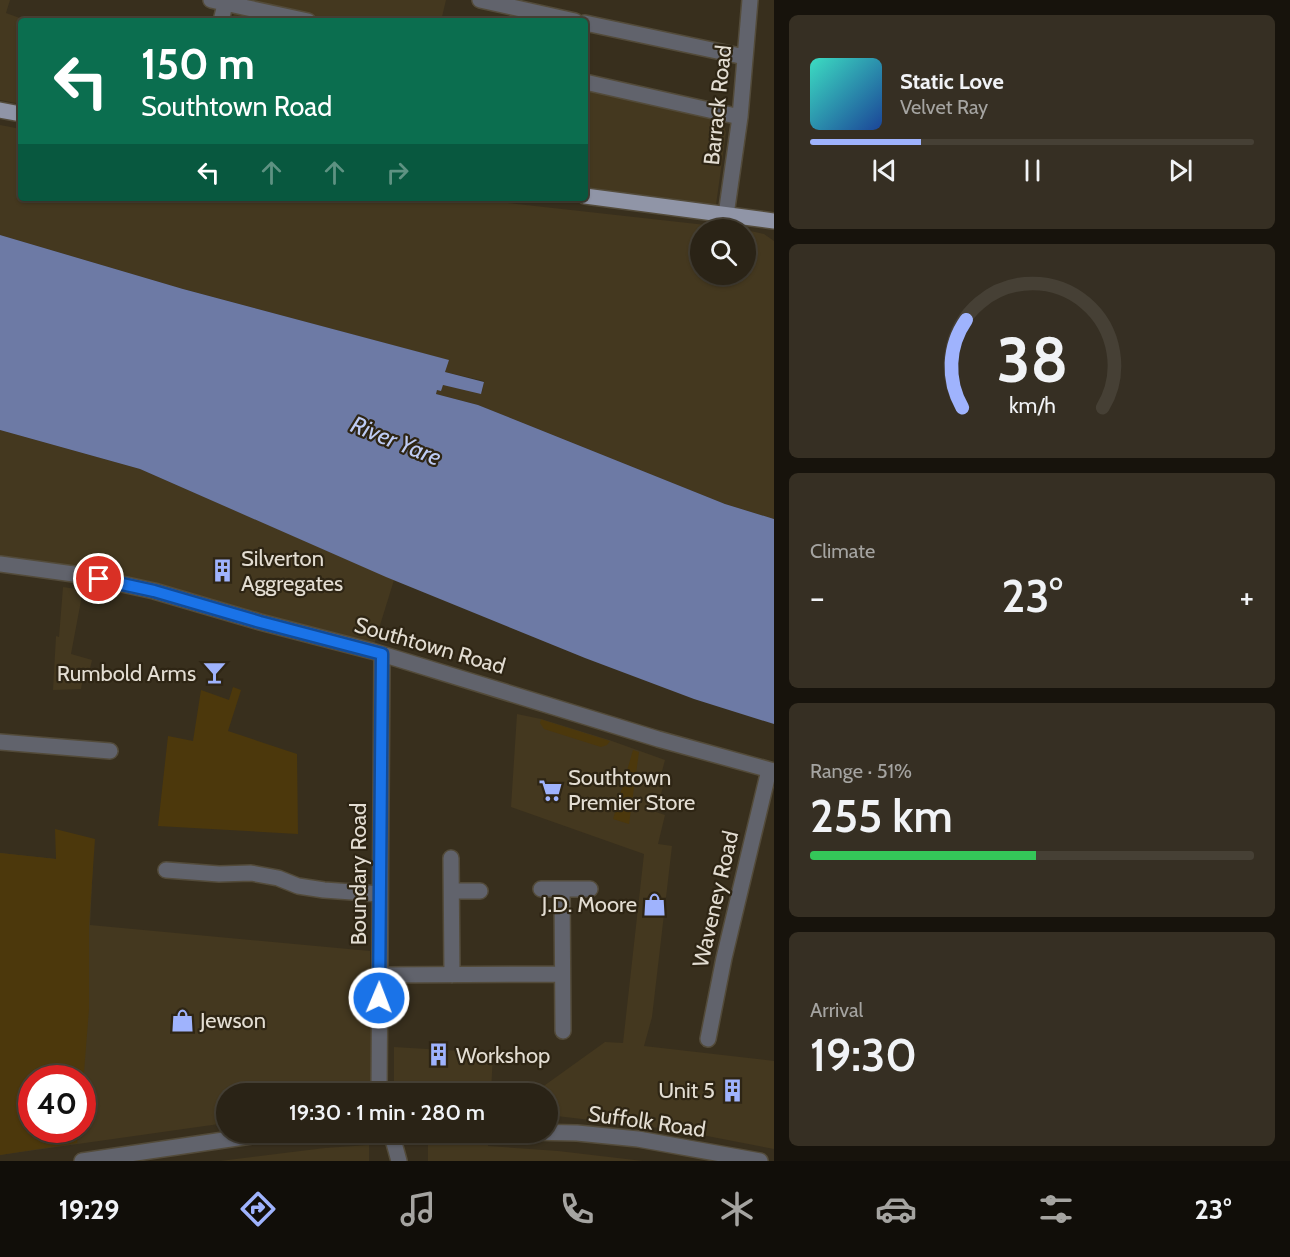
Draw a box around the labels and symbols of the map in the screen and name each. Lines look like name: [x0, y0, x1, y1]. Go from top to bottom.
street label: Barrack Road: [698, 44, 737, 166]
water label: River Yare: [347, 409, 446, 472]
place label: Silverton Aggregates: [241, 545, 343, 597]
pin: [73, 553, 124, 604]
building icon: Silverton Aggregates: [210, 558, 236, 584]
street label: Southtown Road: [351, 611, 509, 680]
place label: Rumbold Arms: [57, 660, 196, 687]
bar icon: Rumbold Arms: [201, 660, 227, 686]
place label: Southtown Premier Store: [568, 764, 695, 816]
supermarket icon: Southtown Premier Store: [537, 777, 563, 803]
street label: Boundary Road: [345, 803, 372, 945]
street label: Waveney Road: [687, 828, 744, 970]
place label: J.D. Moore: [541, 891, 637, 918]
shop icon: J.D. Moore: [642, 891, 668, 917]
position arrow: [347, 966, 411, 1030]
shop icon: Jewson: [169, 1007, 195, 1033]
place label: Jewson: [199, 1007, 266, 1034]
building icon: Workshop: [425, 1042, 451, 1068]
place label: Workshop: [456, 1042, 550, 1069]
speed limit sign: 40: [18, 1065, 96, 1143]
place label: Unit 5: [658, 1077, 715, 1104]
building icon: Unit 5: [720, 1077, 746, 1103]
street label: Suffolk Road: [586, 1100, 707, 1143]

